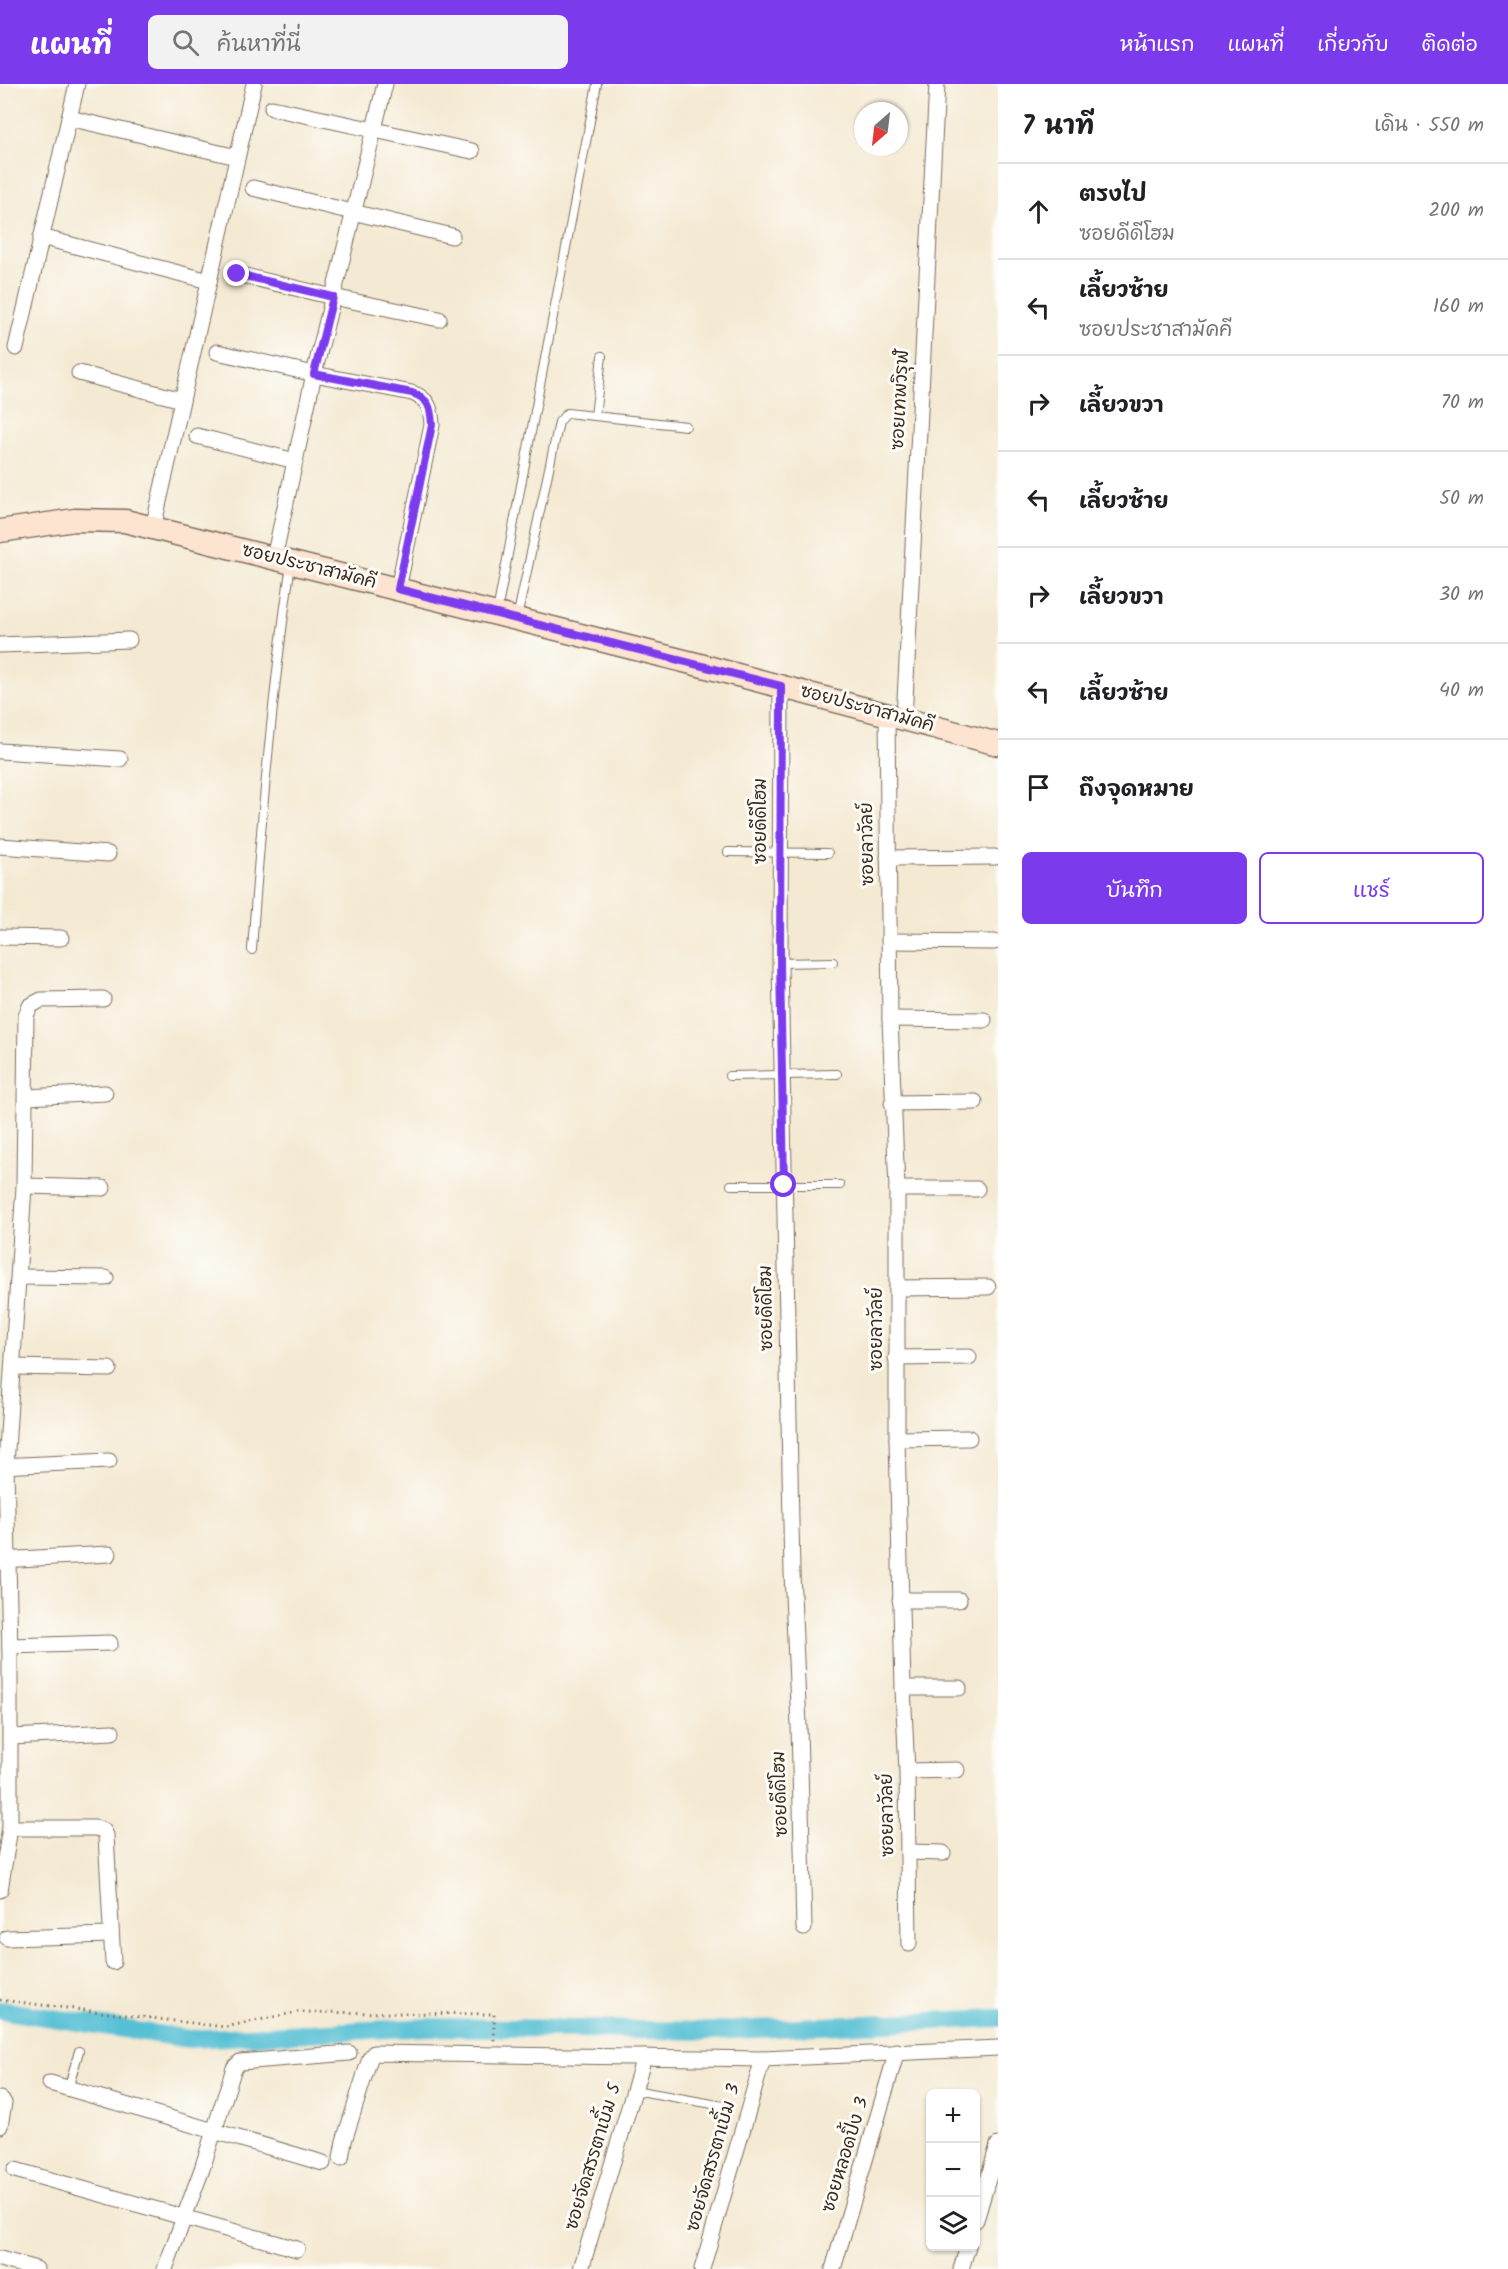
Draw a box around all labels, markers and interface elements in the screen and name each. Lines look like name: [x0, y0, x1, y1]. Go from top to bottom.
search box: [148, 15, 568, 69]
text: แผนที่: [30, 24, 112, 69]
icon: search: [169, 26, 202, 59]
text: ค้นหาที่นี่: [217, 28, 301, 63]
text: หน้าแรก: [1120, 29, 1195, 62]
text: แผนที่: [1228, 29, 1284, 62]
text: เกี่ยวกับ: [1317, 29, 1389, 62]
text: ติดต่อ: [1422, 29, 1478, 62]
north arrow: [854, 102, 908, 156]
text: 7 นาที: [1022, 106, 1094, 148]
text: เดิน · 550 m: [1374, 110, 1484, 142]
text: ตรงไป: [1079, 178, 1147, 213]
icon: ahead: [1022, 195, 1055, 228]
text: 200 m: [1428, 195, 1484, 227]
text: ซอยดีดีโฮม: [1079, 219, 1175, 251]
route end: [223, 260, 249, 286]
text: เลี้ยวซ้าย: [1079, 274, 1169, 309]
icon: left: [1022, 291, 1055, 324]
text: 160 m: [1433, 291, 1484, 323]
text: ซอยประชาสามัคคี: [1079, 315, 1232, 347]
street label: ซอยเทพวิรุฬ: [884, 347, 918, 451]
icon: right: [1022, 387, 1055, 420]
text: 70 m: [1441, 387, 1484, 419]
text: เลี้ยวขวา: [1079, 389, 1163, 424]
icon: left: [1022, 483, 1055, 516]
text: 50 m: [1439, 483, 1484, 515]
text: เลี้ยวซ้าย: [1079, 485, 1169, 520]
street label: ซอยประชาสามัคคี: [239, 536, 379, 598]
icon: right: [1022, 579, 1055, 612]
text: 30 m: [1439, 579, 1484, 611]
text: เลี้ยวขวา: [1079, 581, 1163, 616]
icon: left: [1022, 675, 1055, 708]
text: 40 m: [1439, 675, 1484, 707]
street label: ซอยประชาสามัคคี: [797, 677, 937, 741]
text: เลี้ยวซ้าย: [1079, 677, 1169, 712]
icon: arrive: [1022, 771, 1055, 804]
text: ถึงจุดหมาย: [1079, 773, 1194, 808]
street label: ซอยดีดีโฮม: [747, 778, 776, 864]
street label: ซอยลาวัลย์: [853, 802, 883, 886]
button: บันทึก: [1022, 852, 1247, 924]
button: แชร์: [1259, 852, 1484, 924]
route start: [770, 1171, 796, 1197]
street label: ซอยดีดีโฮม: [752, 1265, 782, 1351]
street label: ซอยลาวัลย์: [863, 1287, 892, 1371]
street label: ซอยดีดีโฮม: [765, 1750, 797, 1838]
street label: ซอยลาวัลย์: [873, 1773, 903, 1857]
street label: ซอยจัดสรรตาเบิ้ม 5: [555, 2078, 631, 2234]
street label: ซอยจัดสรรตาเบิ้ม 3: [676, 2080, 749, 2236]
map controls: [926, 2089, 980, 2251]
button: +: [926, 2089, 980, 2143]
street label: ซอยหลอดปิ้ง 3: [812, 2093, 877, 2216]
button: −: [926, 2143, 980, 2197]
button: layers: [926, 2197, 980, 2251]

